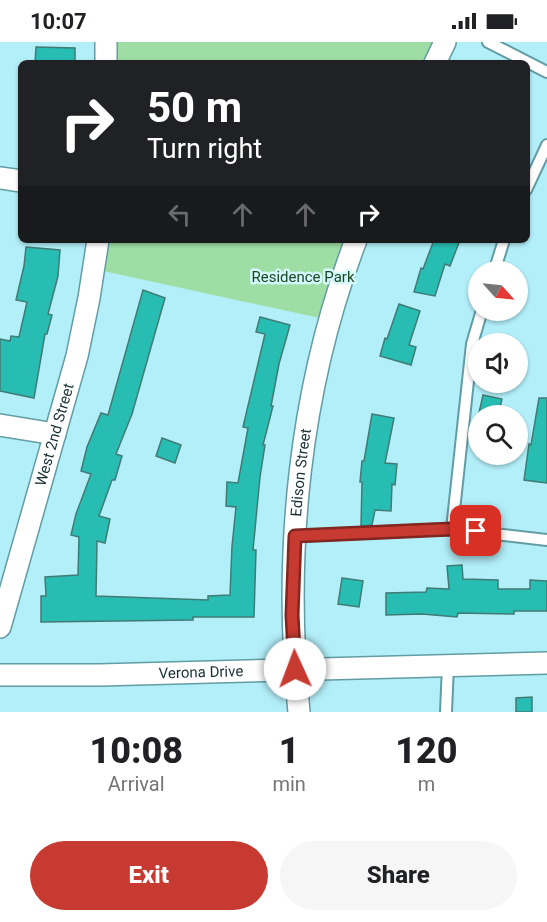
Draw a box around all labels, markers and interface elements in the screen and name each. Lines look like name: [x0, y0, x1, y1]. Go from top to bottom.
text: 10:07: [30, 9, 87, 34]
text: 50 m: [147, 83, 242, 132]
icon: right: [48, 84, 126, 162]
text: Turn right: [147, 133, 262, 165]
icon: left: [163, 198, 196, 231]
icon: ahead: [226, 198, 259, 231]
icon: ahead: [289, 198, 322, 231]
icon: right: [352, 198, 385, 231]
north arrow: [468, 261, 528, 321]
map controls: [468, 261, 528, 465]
park label: Residence Park: [251, 268, 355, 286]
button: sound: [468, 333, 528, 393]
street label: West 2nd Street: [32, 381, 78, 488]
button: search: [468, 405, 528, 465]
street label: Edison Street: [287, 427, 315, 517]
pin: [450, 505, 501, 556]
icon: arrive: [459, 514, 492, 547]
position arrow: [263, 637, 327, 701]
street label: Verona Drive: [158, 662, 244, 682]
text: 10:08: [89, 730, 183, 772]
text: 1: [279, 730, 300, 772]
text: 120: [395, 730, 458, 772]
text: Arrival: [108, 772, 165, 796]
text: min: [272, 772, 306, 796]
text: m: [418, 772, 435, 796]
button: Exit: [30, 841, 268, 910]
button: Share: [280, 841, 517, 910]

